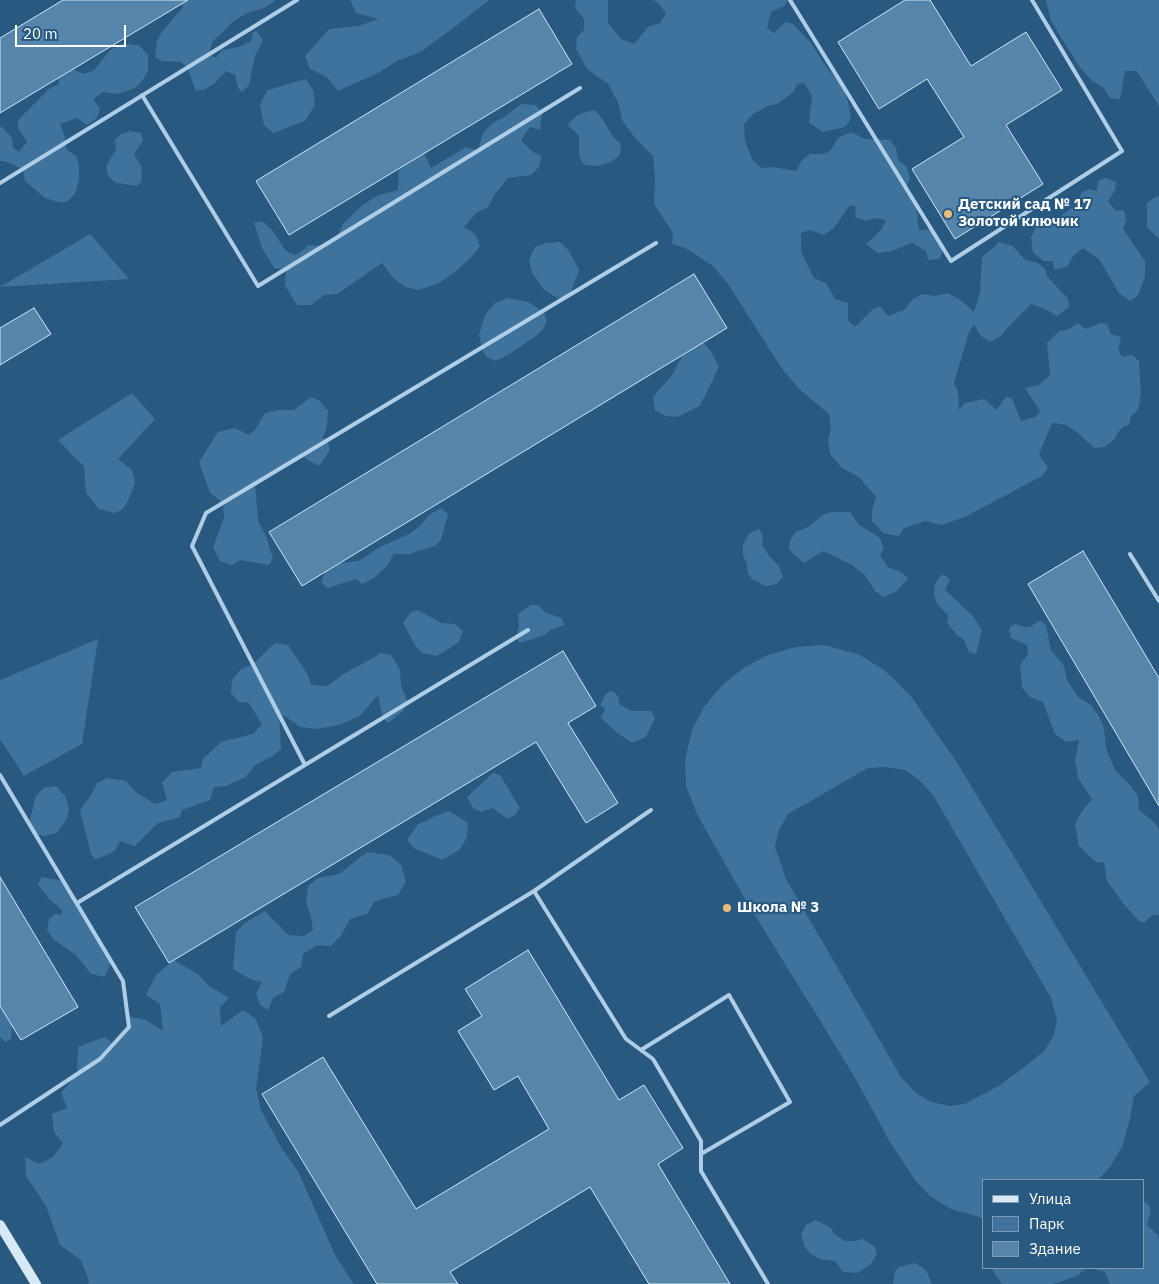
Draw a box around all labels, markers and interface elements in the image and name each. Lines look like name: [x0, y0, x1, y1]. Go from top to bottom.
scale bar: [18, 15, 129, 47]
text: 20 m: [23, 24, 58, 43]
place label: Детский сад № 17 Золотой ключик: [958, 196, 1091, 231]
marker: Детский сад № 17 Золотой ключик: [942, 208, 954, 220]
place label: Школа № 3: [737, 899, 819, 917]
marker: Школа № 3: [721, 902, 733, 914]
legend: [982, 1179, 1144, 1269]
text: Улица: [1029, 1189, 1071, 1208]
text: Парк: [1029, 1214, 1064, 1233]
text: Здание: [1029, 1239, 1081, 1258]

